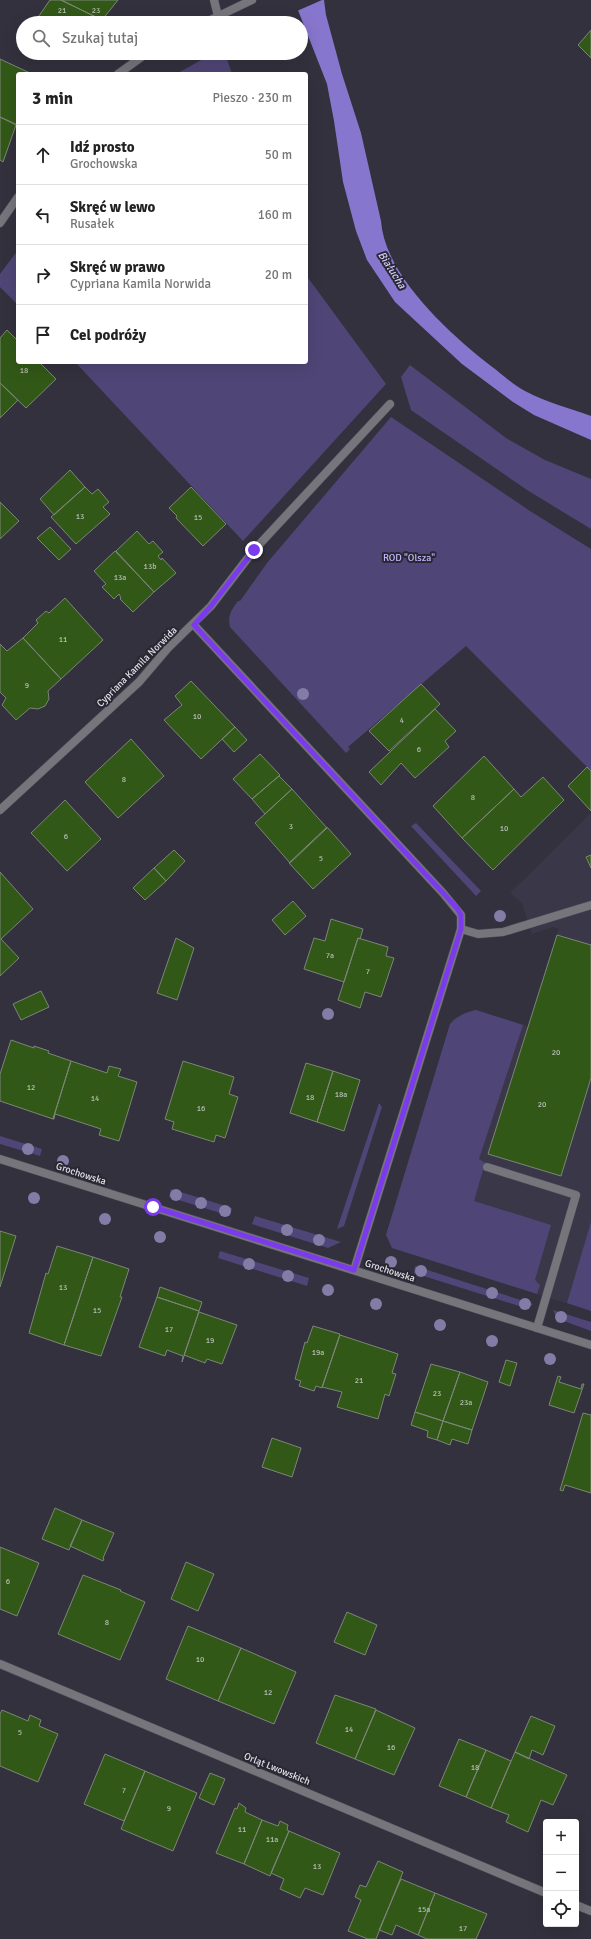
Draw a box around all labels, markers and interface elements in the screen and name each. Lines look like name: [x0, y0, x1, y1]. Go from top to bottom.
house number: 21: [58, 5, 66, 15]
house number: 23: [92, 5, 100, 15]
search box: [16, 16, 308, 60]
icon: search: [30, 27, 52, 49]
text: Szukaj tutaj: [62, 29, 138, 47]
text: 3 min: [32, 88, 73, 109]
text: Pieszo · 230 m: [213, 90, 292, 106]
text: Idź prosto: [70, 138, 134, 156]
icon: ahead: [32, 144, 54, 166]
text: 50 m: [265, 147, 292, 163]
text: Grochowska: [70, 156, 138, 172]
text: Skręć w lewo: [70, 198, 155, 216]
icon: left: [32, 204, 54, 226]
text: 160 m: [258, 207, 292, 223]
text: Rusałek: [70, 216, 114, 232]
water label: Białucha: [375, 249, 409, 291]
text: Skręć w prawo: [70, 258, 165, 276]
icon: right: [32, 264, 54, 286]
text: 20 m: [265, 267, 292, 283]
text: Cypriana Kamila Norwida: [70, 276, 211, 292]
icon: arrive: [32, 324, 54, 346]
text: Cel podróży: [70, 326, 146, 344]
house number: 18: [20, 365, 28, 375]
house number: 13: [76, 511, 84, 521]
house number: 15: [194, 512, 202, 522]
route end: [245, 541, 263, 559]
park label: ROD "Olsza": [383, 552, 435, 564]
house number: 13b: [144, 561, 156, 571]
house number: 13a: [114, 572, 126, 582]
street label: Cypriana Kamila Norwida: [94, 624, 180, 710]
house number: 11: [59, 634, 67, 644]
house number: 9: [25, 680, 29, 690]
house number: 10: [193, 711, 201, 721]
house number: 4: [400, 715, 405, 725]
house number: 6: [417, 744, 421, 754]
house number: 8: [122, 774, 126, 784]
house number: 8: [471, 792, 475, 802]
house number: 3: [289, 821, 293, 831]
house number: 10: [500, 823, 508, 833]
house number: 6: [64, 831, 68, 841]
house number: 5: [319, 853, 323, 863]
house number: 7a: [326, 950, 334, 960]
house number: 7: [366, 966, 370, 976]
house number: 20: [552, 1047, 560, 1057]
house number: 12: [27, 1082, 35, 1092]
house number: 18a: [335, 1089, 347, 1099]
house number: 18: [306, 1092, 314, 1102]
house number: 14: [91, 1093, 100, 1103]
house number: 20: [538, 1099, 546, 1109]
house number: 16: [197, 1103, 205, 1113]
street label: Grochowska: [54, 1160, 108, 1188]
route start: [144, 1198, 162, 1216]
street label: Grochowska: [363, 1257, 417, 1285]
house number: 13: [59, 1282, 67, 1292]
house number: 15: [93, 1305, 101, 1315]
house number: 17: [165, 1324, 173, 1334]
house number: 19: [206, 1335, 214, 1345]
house number: 19a: [312, 1347, 324, 1357]
house number: 21: [355, 1375, 363, 1385]
house number: 23: [433, 1388, 441, 1398]
house number: 23a: [460, 1397, 472, 1407]
house number: 6: [6, 1576, 10, 1586]
house number: 8: [105, 1617, 109, 1627]
house number: 10: [196, 1654, 204, 1664]
house number: 12: [264, 1687, 272, 1697]
house number: 14: [345, 1724, 354, 1734]
house number: 5: [18, 1727, 22, 1737]
house number: 16: [387, 1742, 395, 1752]
street label: Orląt Lwowskich: [242, 1750, 312, 1788]
house number: 18: [471, 1762, 479, 1772]
house number: 7: [122, 1785, 126, 1795]
house number: 9: [167, 1803, 171, 1813]
map controls: [543, 1819, 579, 1927]
button: +: [543, 1819, 579, 1855]
house number: 11: [238, 1824, 246, 1834]
house number: 11a: [266, 1834, 278, 1844]
button: −: [543, 1855, 579, 1891]
house number: 13: [313, 1861, 321, 1871]
button: locate: [543, 1891, 579, 1927]
house number: 15a: [418, 1904, 430, 1914]
house number: 17: [459, 1923, 467, 1933]

